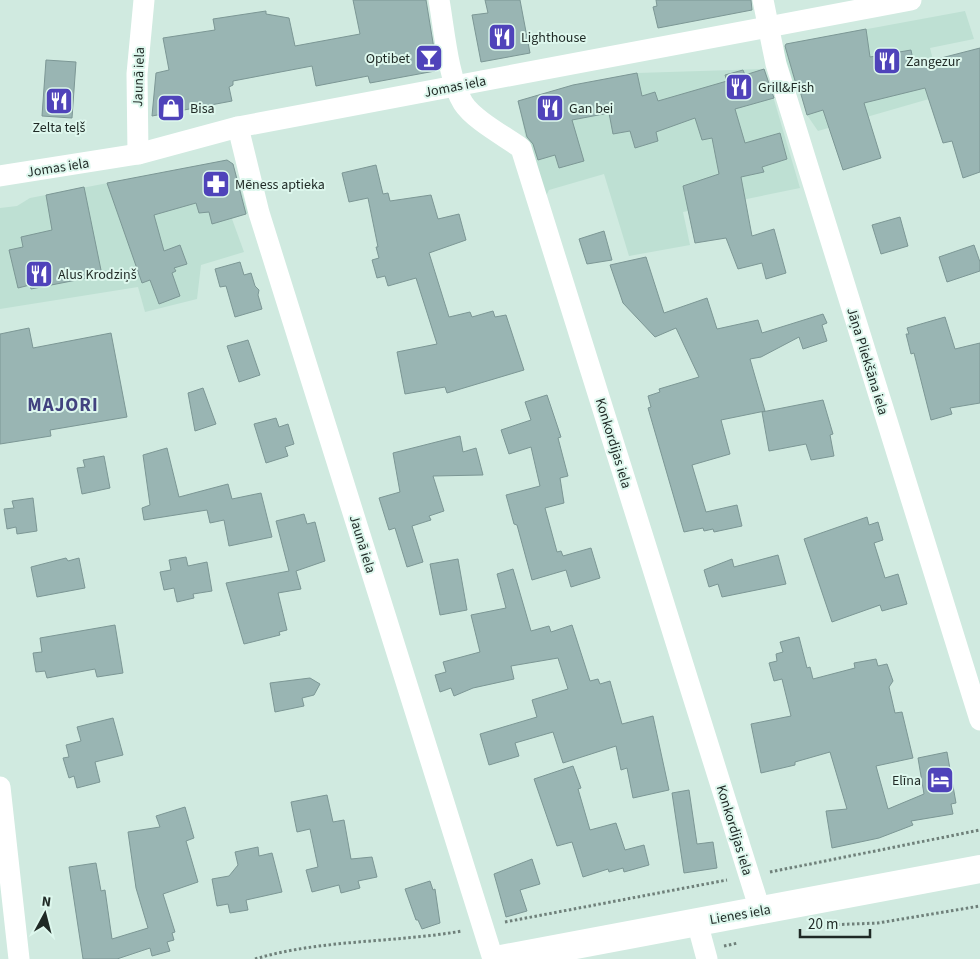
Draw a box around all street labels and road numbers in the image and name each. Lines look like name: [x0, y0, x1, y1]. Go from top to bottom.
street label: Jaunā iela: [128, 47, 150, 107]
street label: Jomas iela: [423, 71, 488, 103]
street label: Jomas iela: [26, 153, 91, 183]
street label: Jāņa Pliekšāna iela: [841, 305, 893, 418]
street label: Konkordijas iela: [590, 396, 636, 491]
street label: Jaunā iela: [344, 513, 380, 576]
street label: Konkordijas iela: [711, 783, 757, 878]
street label: Lienes iela: [708, 900, 772, 930]

